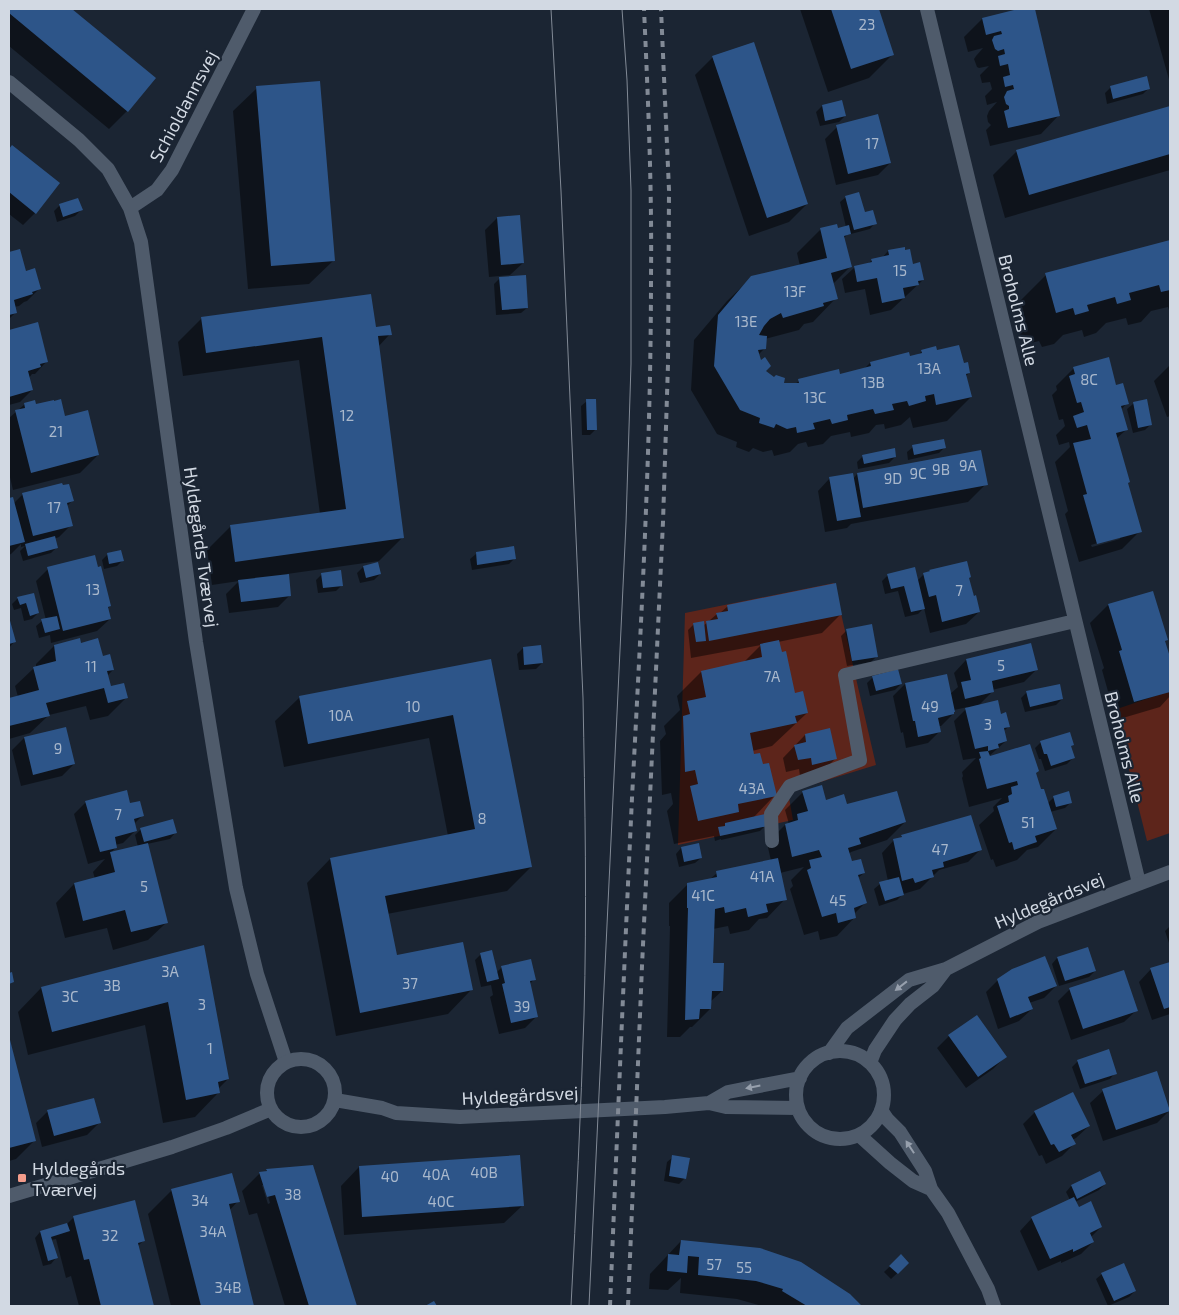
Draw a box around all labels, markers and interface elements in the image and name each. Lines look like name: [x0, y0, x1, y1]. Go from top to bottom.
house number: 23: [859, 15, 875, 33]
street label: Schioldannsvej: [144, 46, 222, 166]
house number: 17: [865, 134, 879, 152]
street label: Broholms Alle: [994, 252, 1044, 368]
house number: 15: [893, 261, 907, 279]
house number: 13F: [784, 282, 806, 300]
house number: 13E: [735, 312, 757, 330]
house number: 13A: [917, 359, 941, 377]
house number: 8C: [1080, 370, 1098, 388]
house number: 13B: [861, 373, 885, 391]
house number: 13C: [804, 388, 827, 406]
house number: 12: [340, 406, 354, 424]
house number: 21: [49, 422, 63, 440]
house number: 9A: [959, 456, 978, 474]
house number: 9B: [932, 460, 950, 478]
house number: 9C: [909, 464, 927, 482]
street label: Hyldegårds Tværvej: [180, 465, 224, 629]
house number: 9D: [884, 469, 902, 487]
house number: 17: [47, 498, 61, 516]
house number: 13: [86, 580, 100, 598]
house number: 7: [955, 581, 963, 599]
house number: 5: [997, 656, 1005, 674]
house number: 11: [85, 657, 97, 675]
house number: 7A: [764, 667, 781, 685]
street label: Broholms Alle: [1100, 689, 1150, 805]
house number: 10: [405, 697, 421, 715]
house number: 49: [921, 697, 939, 715]
house number: 10A: [329, 706, 354, 724]
house number: 3: [984, 715, 992, 733]
house number: 9: [54, 739, 62, 757]
house number: 43A: [739, 779, 766, 797]
house number: 7: [114, 805, 122, 823]
house number: 8: [477, 809, 487, 827]
house number: 51: [1021, 813, 1035, 831]
house number: 47: [932, 840, 949, 858]
house number: 41A: [750, 867, 775, 885]
street label: Hyldegårdsvej: [991, 867, 1107, 933]
house number: 5: [140, 877, 148, 895]
house number: 41C: [691, 886, 715, 904]
house number: 45: [829, 891, 847, 909]
house number: 3A: [161, 962, 180, 980]
house number: 37: [402, 974, 418, 992]
house number: 3B: [103, 976, 121, 994]
one-way arrow: [895, 981, 908, 992]
house number: 3C: [62, 987, 79, 1005]
house number: 3: [198, 995, 206, 1013]
house number: 39: [514, 997, 530, 1015]
house number: 1: [207, 1039, 213, 1057]
street label: Hyldegårdsvej: [461, 1081, 579, 1109]
one-way arrow: [745, 1083, 761, 1091]
one-way arrow: [905, 1140, 914, 1154]
place label: Hyldegårds Tværvej: [32, 1157, 125, 1200]
house number: 40B: [470, 1163, 498, 1181]
house number: 40A: [422, 1165, 450, 1183]
house number: 40: [381, 1167, 399, 1185]
marker: Hyldegårds Tværvej: [16, 1172, 28, 1184]
house number: 38: [284, 1185, 302, 1203]
house number: 34: [191, 1191, 209, 1209]
house number: 40C: [428, 1192, 455, 1210]
house number: 34A: [200, 1222, 227, 1240]
house number: 32: [102, 1226, 118, 1244]
house number: 57: [706, 1255, 722, 1273]
house number: 55: [736, 1258, 752, 1276]
house number: 34B: [215, 1278, 241, 1296]

